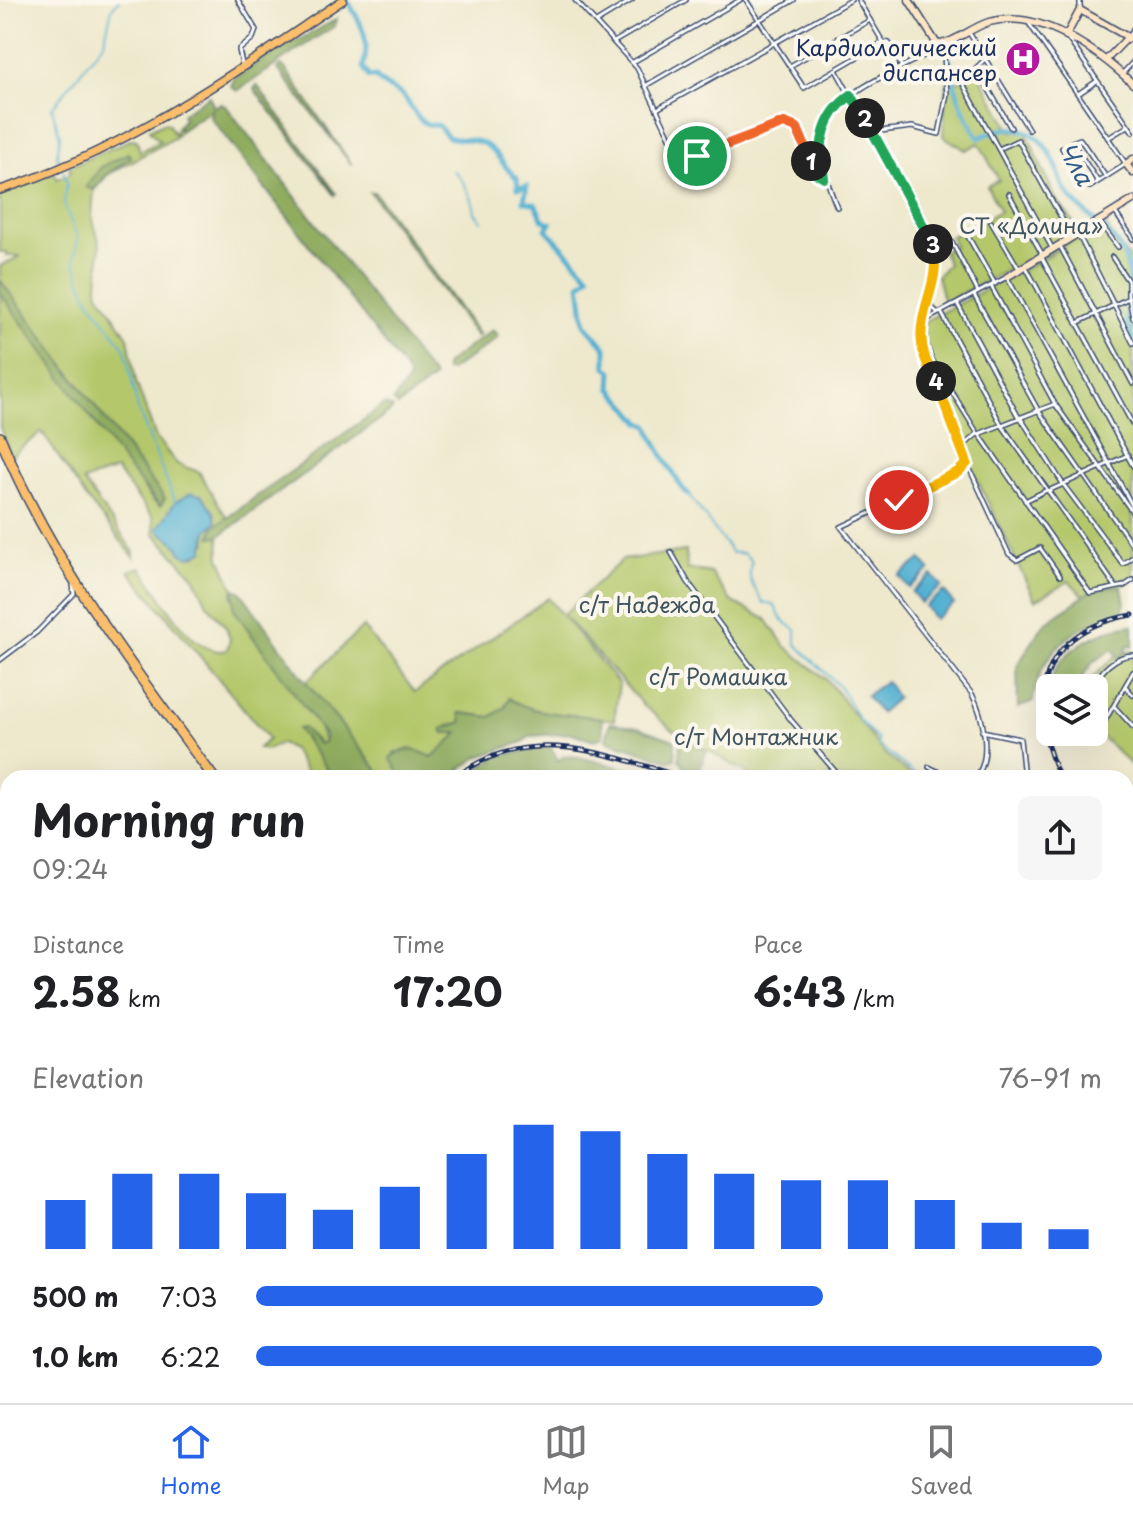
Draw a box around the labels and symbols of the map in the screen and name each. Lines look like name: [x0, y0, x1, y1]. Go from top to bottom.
place label: Кардиологический диспансер: [796, 30, 997, 88]
hospital icon: Кардиологический диспансер: [1004, 40, 1042, 78]
pin: 2: [845, 98, 885, 138]
pin: [663, 122, 731, 190]
water label: Чла: [1050, 135, 1104, 192]
pin: 1: [791, 141, 831, 181]
park label: СТ «Долина»: [959, 208, 1103, 241]
pin: 3: [913, 224, 953, 264]
pin: 4: [916, 361, 956, 401]
pin: [865, 466, 933, 534]
park label: с/т Надежда: [579, 587, 715, 620]
park label: с/т Ромашка: [649, 659, 787, 692]
park label: с/т Монтажник: [674, 719, 839, 752]

